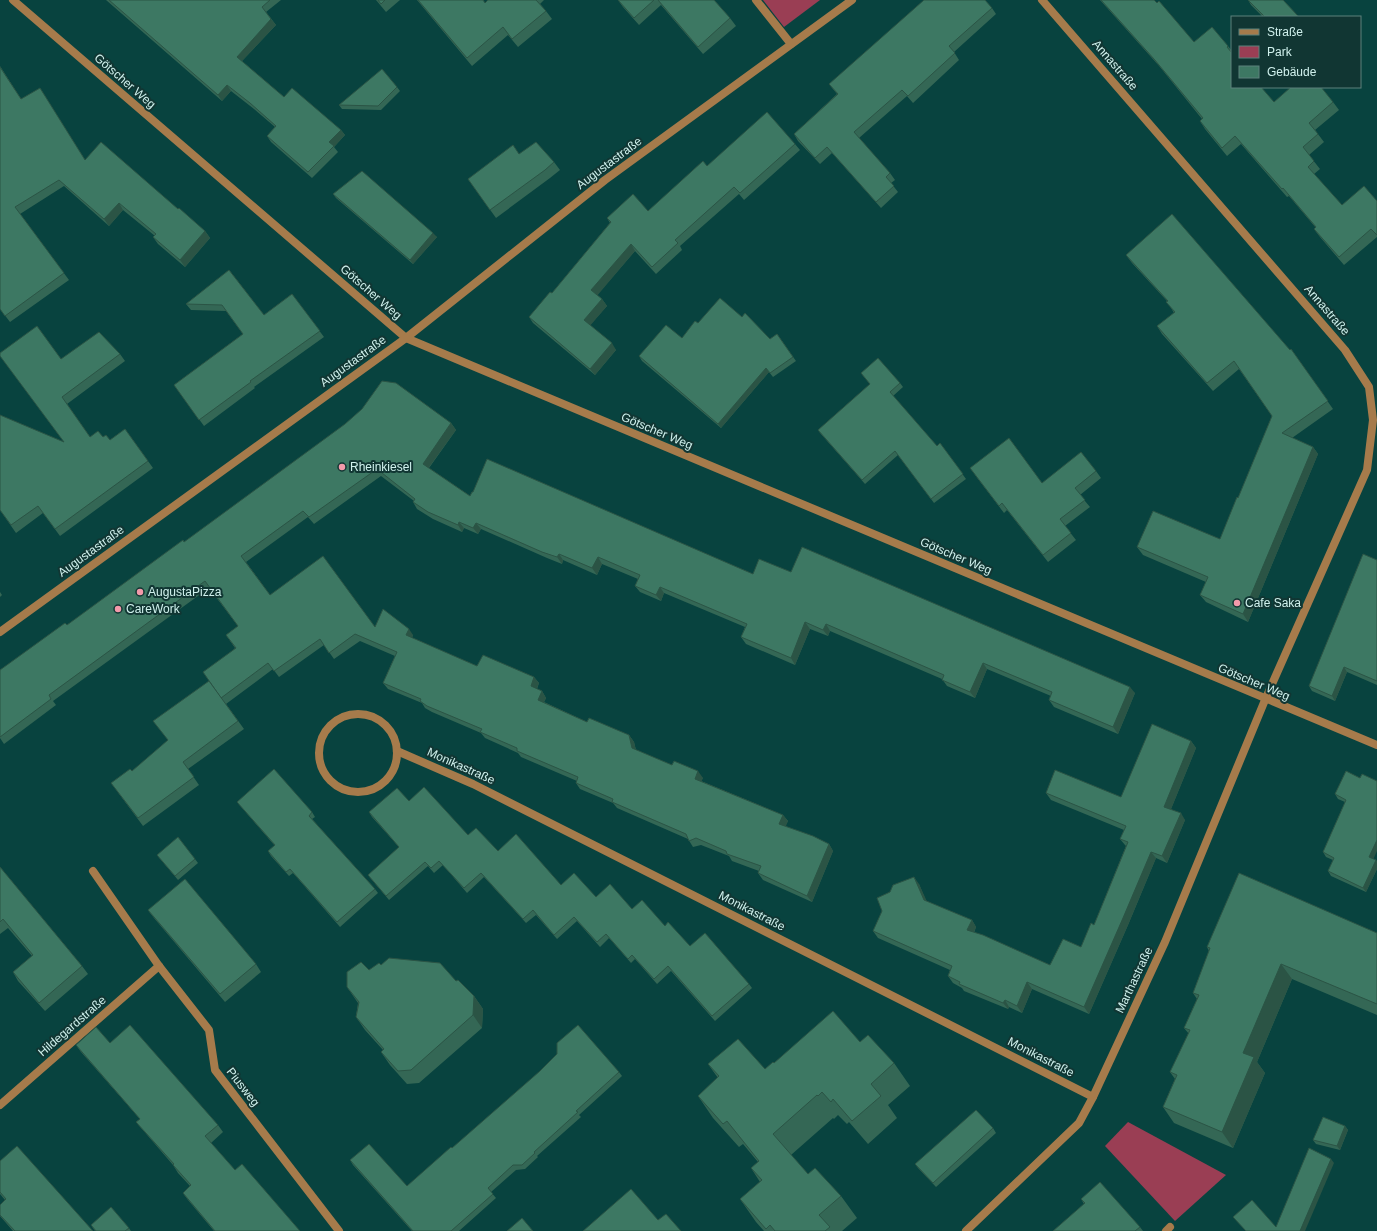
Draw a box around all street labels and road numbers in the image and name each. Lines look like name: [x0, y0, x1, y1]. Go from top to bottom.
street label: Annastraße: [1089, 37, 1141, 93]
street label: Götscher Weg: [92, 51, 158, 111]
street label: Augustastraße: [574, 134, 645, 192]
street label: Götscher Weg: [338, 262, 404, 322]
street label: Annastraße: [1301, 282, 1353, 338]
street label: Augustastraße: [317, 332, 389, 390]
street label: Götscher Weg: [619, 410, 695, 452]
street label: Augustastraße: [55, 522, 127, 580]
street label: Götscher Weg: [918, 535, 994, 577]
street label: Götscher Weg: [1216, 661, 1292, 703]
street label: Monikastraße: [425, 745, 497, 787]
street label: Monikastraße: [716, 888, 788, 934]
street label: Marthastraße: [1113, 944, 1156, 1015]
street label: Hildegardstraße: [35, 993, 109, 1059]
street label: Monikastraße: [1005, 1034, 1077, 1080]
street label: Piusweg: [224, 1065, 262, 1109]

